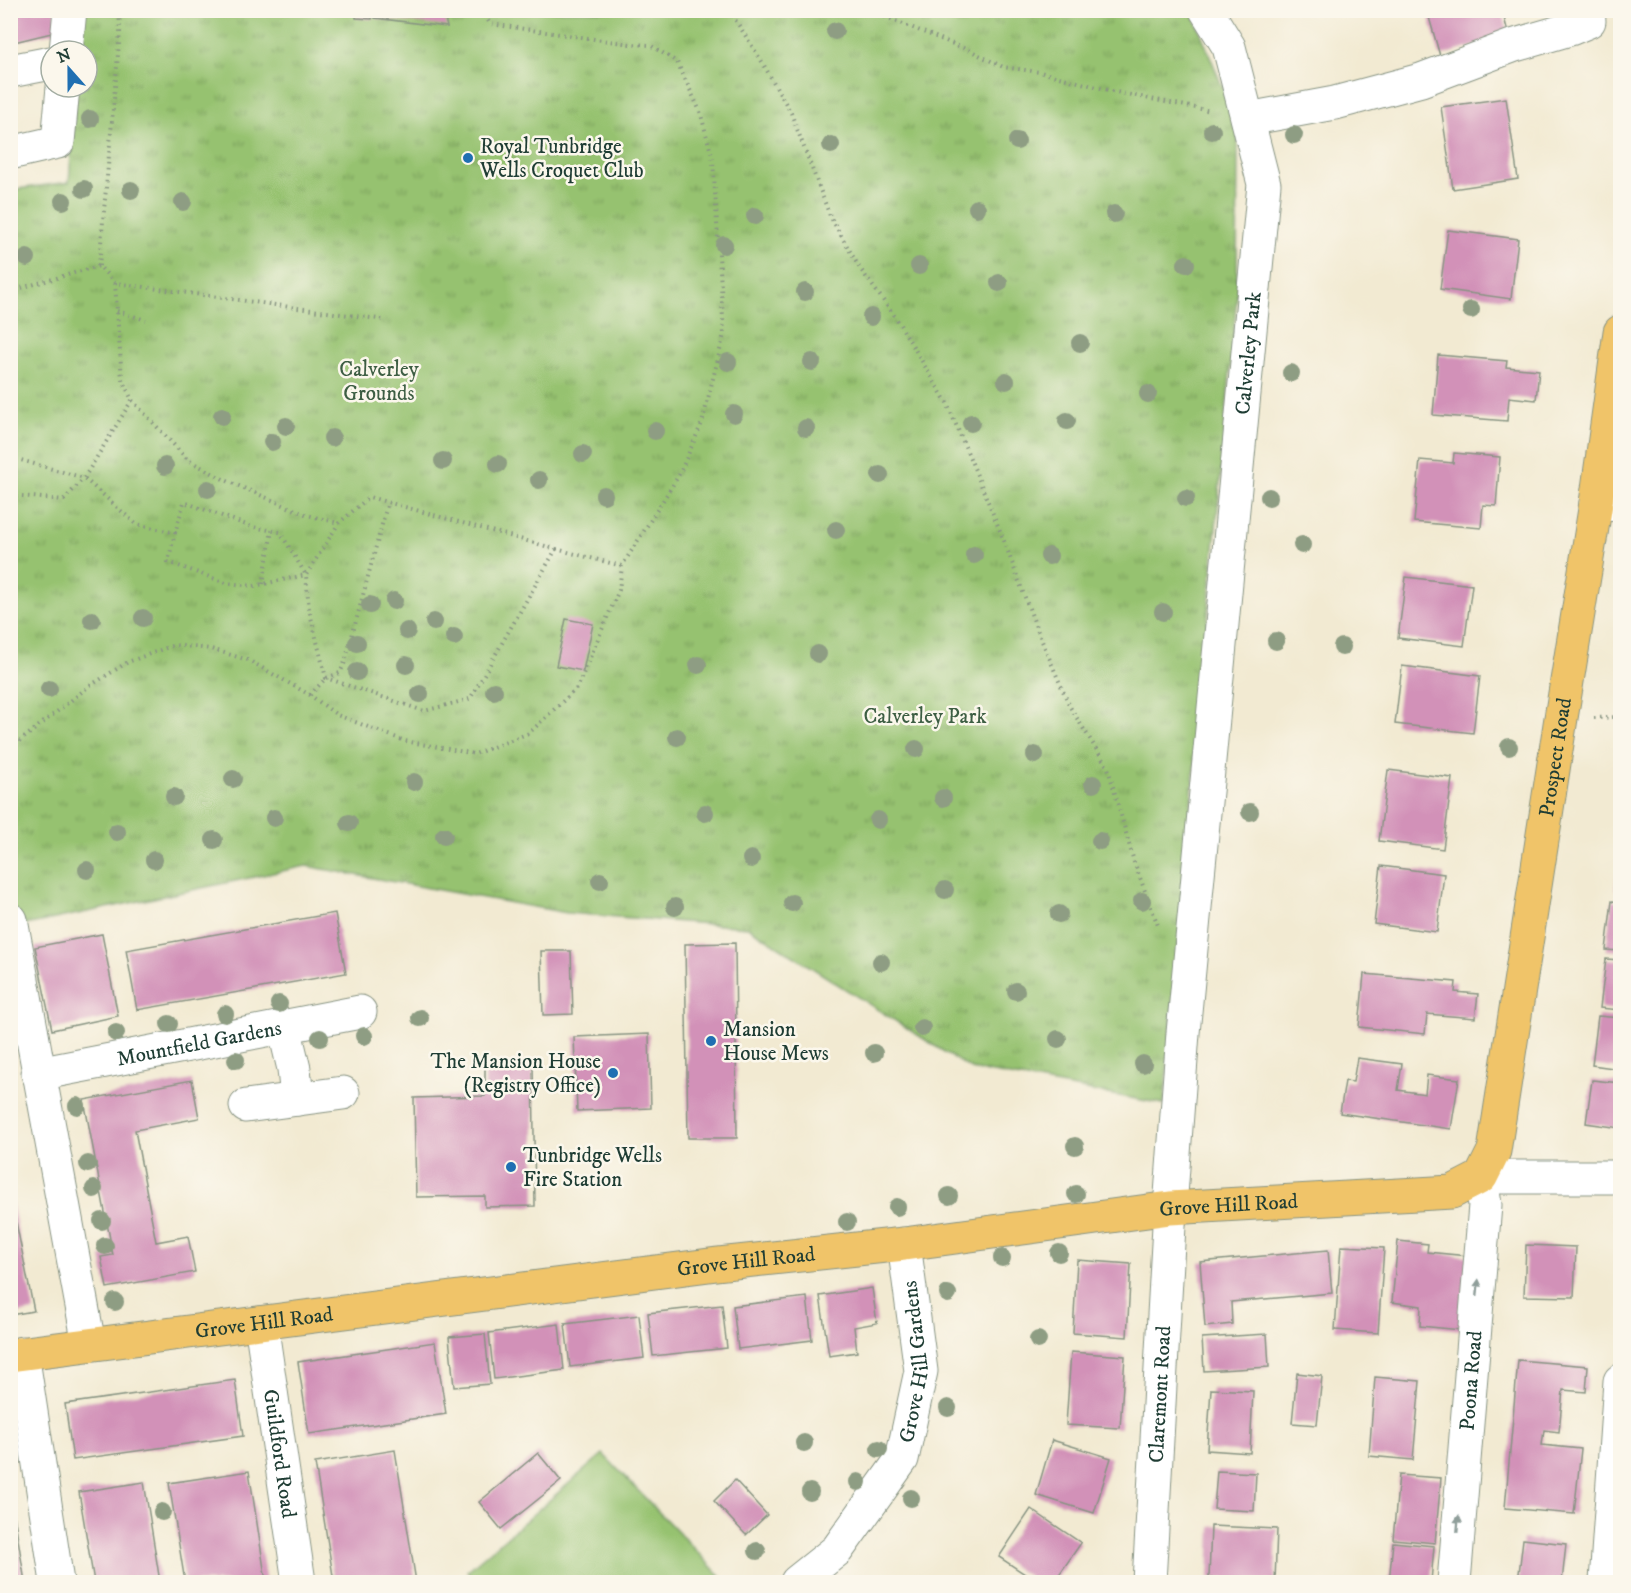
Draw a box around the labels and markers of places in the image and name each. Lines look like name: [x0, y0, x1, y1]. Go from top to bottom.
place label: Royal Tunbridge Wells Croquet Club: [479, 134, 644, 184]
marker: Royal Tunbridge Wells Croquet Club: [461, 151, 475, 165]
place label: Mansion House Mews: [723, 1017, 829, 1067]
marker: Mansion House Mews: [704, 1034, 718, 1048]
place label: The Mansion House (Registry Office): [430, 1049, 601, 1099]
marker: The Mansion House (Registry Office): [606, 1066, 620, 1080]
place label: Tunbridge Wells Fire Station: [523, 1143, 662, 1193]
marker: Tunbridge Wells Fire Station: [504, 1160, 518, 1174]

